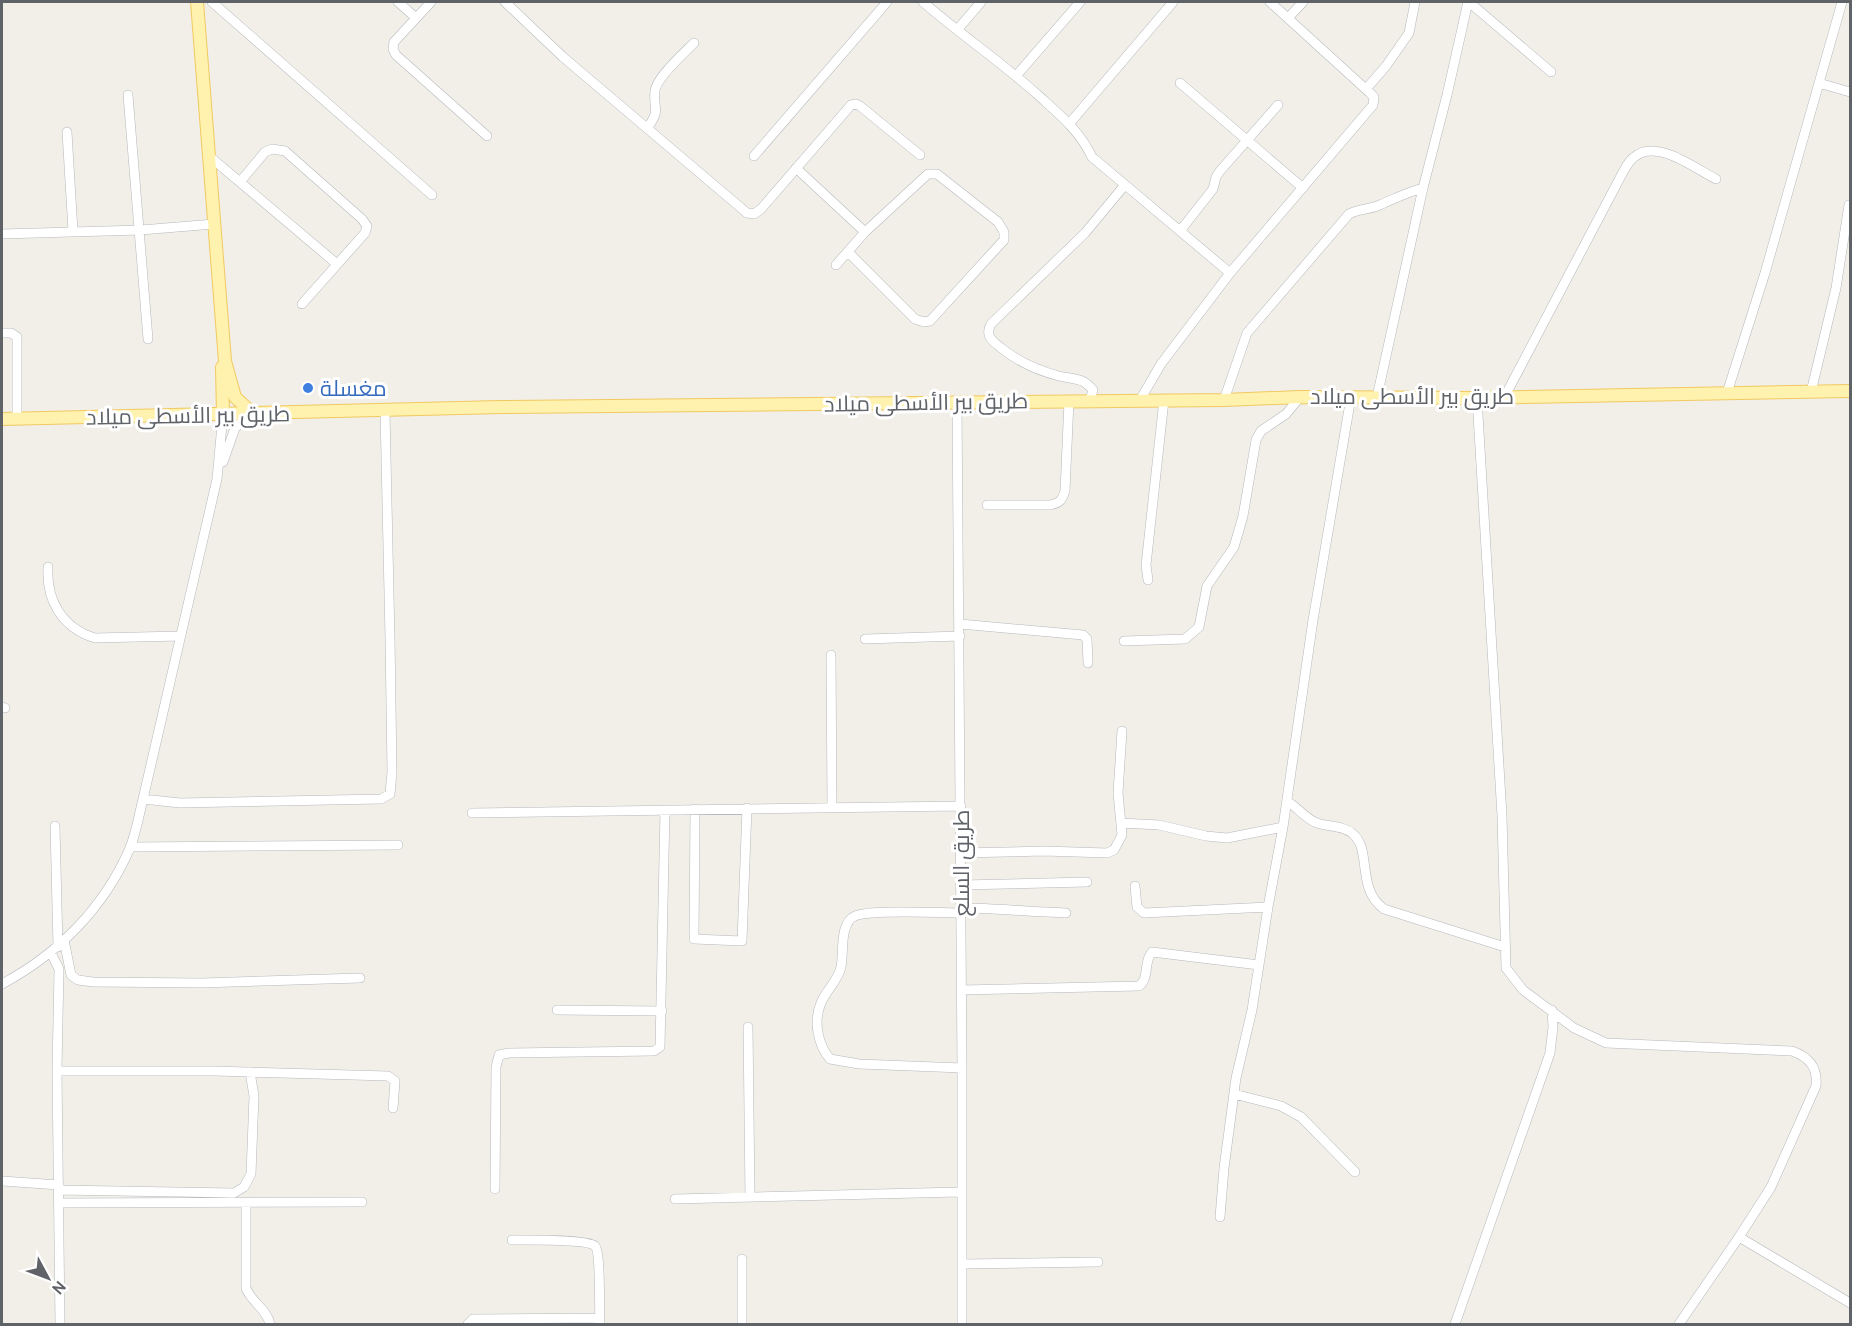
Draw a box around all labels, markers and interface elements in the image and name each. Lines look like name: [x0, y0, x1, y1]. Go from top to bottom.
place label: مغسلة: [320, 375, 387, 402]
marker: مغسلة: [301, 381, 315, 395]
street label: طريق بير الأسطى ميلاد: [1310, 383, 1514, 410]
street label: طريق بير الأسطى ميلاد: [824, 387, 1028, 418]
street label: طريق بير الأسطى ميلاد: [86, 400, 290, 431]
street label: طريق السلع: [948, 810, 976, 916]
north arrow: [18, 1248, 78, 1308]
text: N: [48, 1277, 70, 1298]

